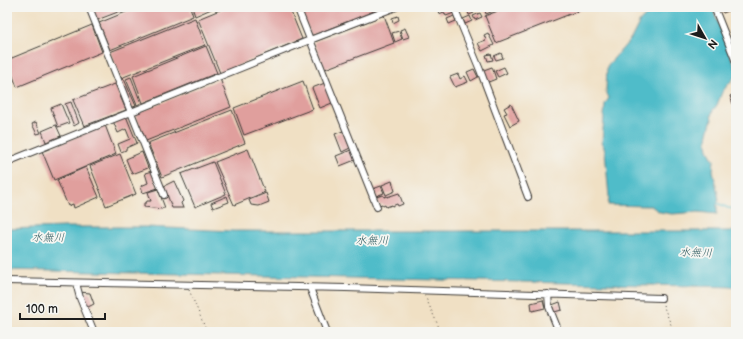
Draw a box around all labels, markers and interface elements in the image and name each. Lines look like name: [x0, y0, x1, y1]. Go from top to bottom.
north arrow: [685, 18, 725, 58]
text: N: [705, 37, 720, 51]
water label: 水無川: [31, 231, 65, 244]
water label: 水無川: [356, 234, 389, 247]
water label: 水無川: [679, 245, 713, 260]
scale bar: [20, 295, 105, 321]
text: 100 m: [26, 302, 58, 317]

